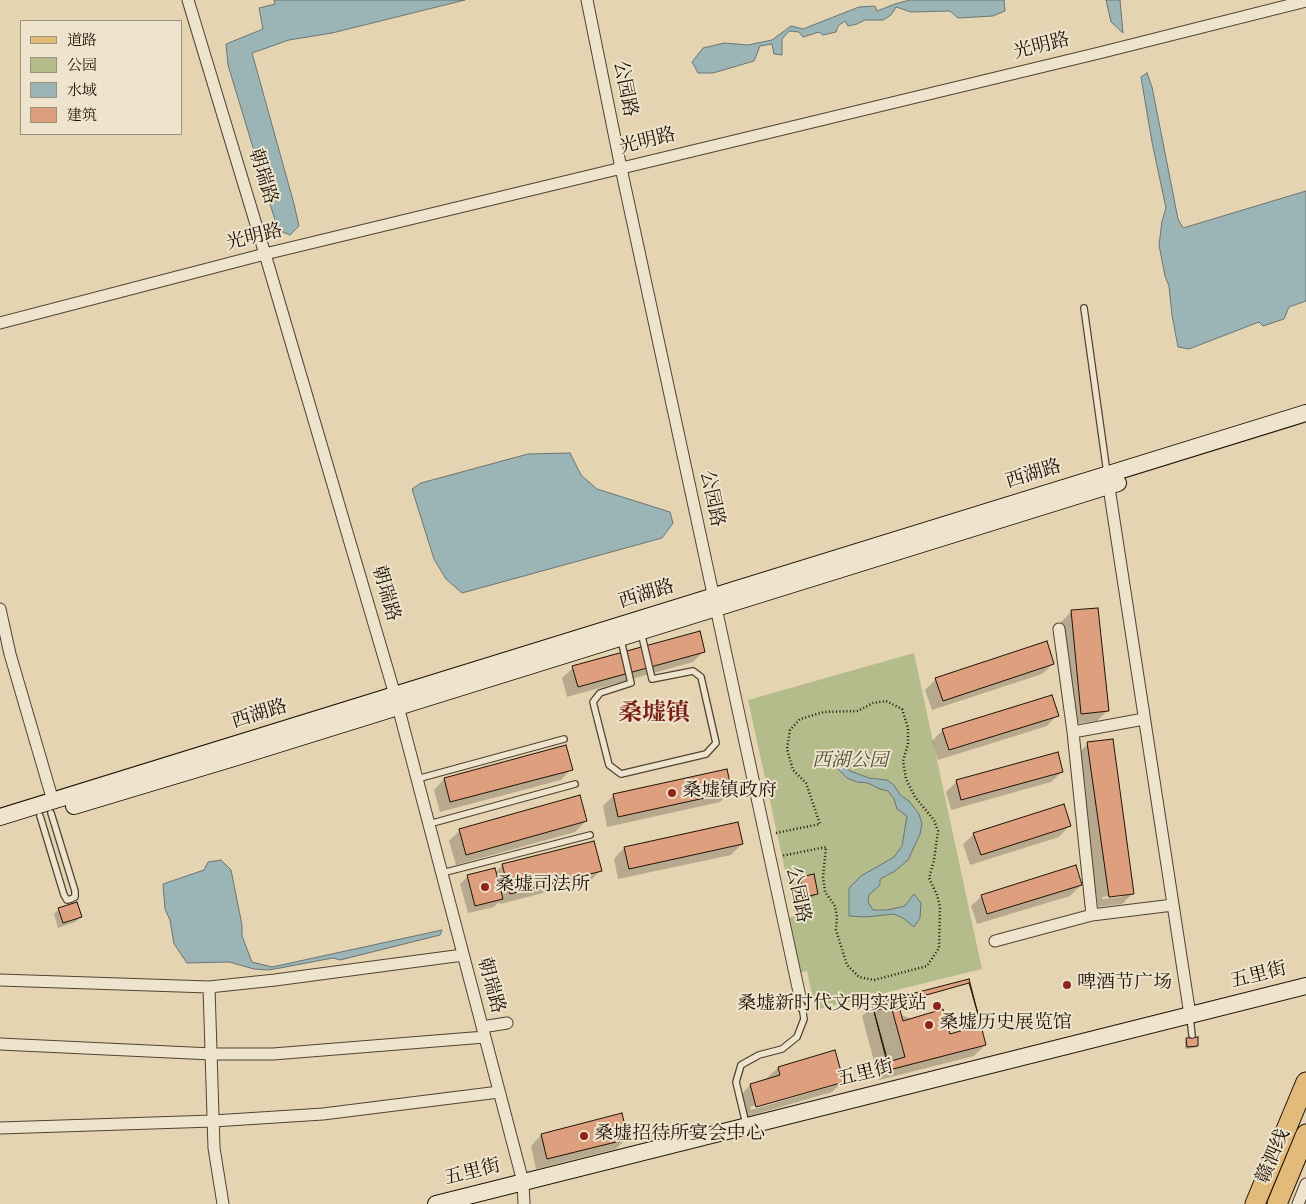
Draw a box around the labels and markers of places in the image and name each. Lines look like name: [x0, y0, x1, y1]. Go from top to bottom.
place label: 桑墟镇政府: [682, 782, 777, 804]
marker: 桑墟镇政府: [666, 787, 678, 799]
place label: 桑墟司法所: [495, 876, 590, 898]
marker: 桑墟司法所: [479, 881, 491, 893]
place label: 啤酒节广场: [1077, 974, 1172, 996]
marker: 啤酒节广场: [1061, 979, 1073, 991]
place label: 桑墟新时代文明实践站: [737, 995, 927, 1017]
marker: 桑墟新时代文明实践站: [931, 1000, 943, 1012]
place label: 桑墟历史展览馆: [939, 1014, 1072, 1036]
marker: 桑墟历史展览馆: [923, 1019, 935, 1031]
place label: 桑墟招待所宴会中心: [594, 1125, 765, 1147]
marker: 桑墟招待所宴会中心: [578, 1130, 590, 1142]

